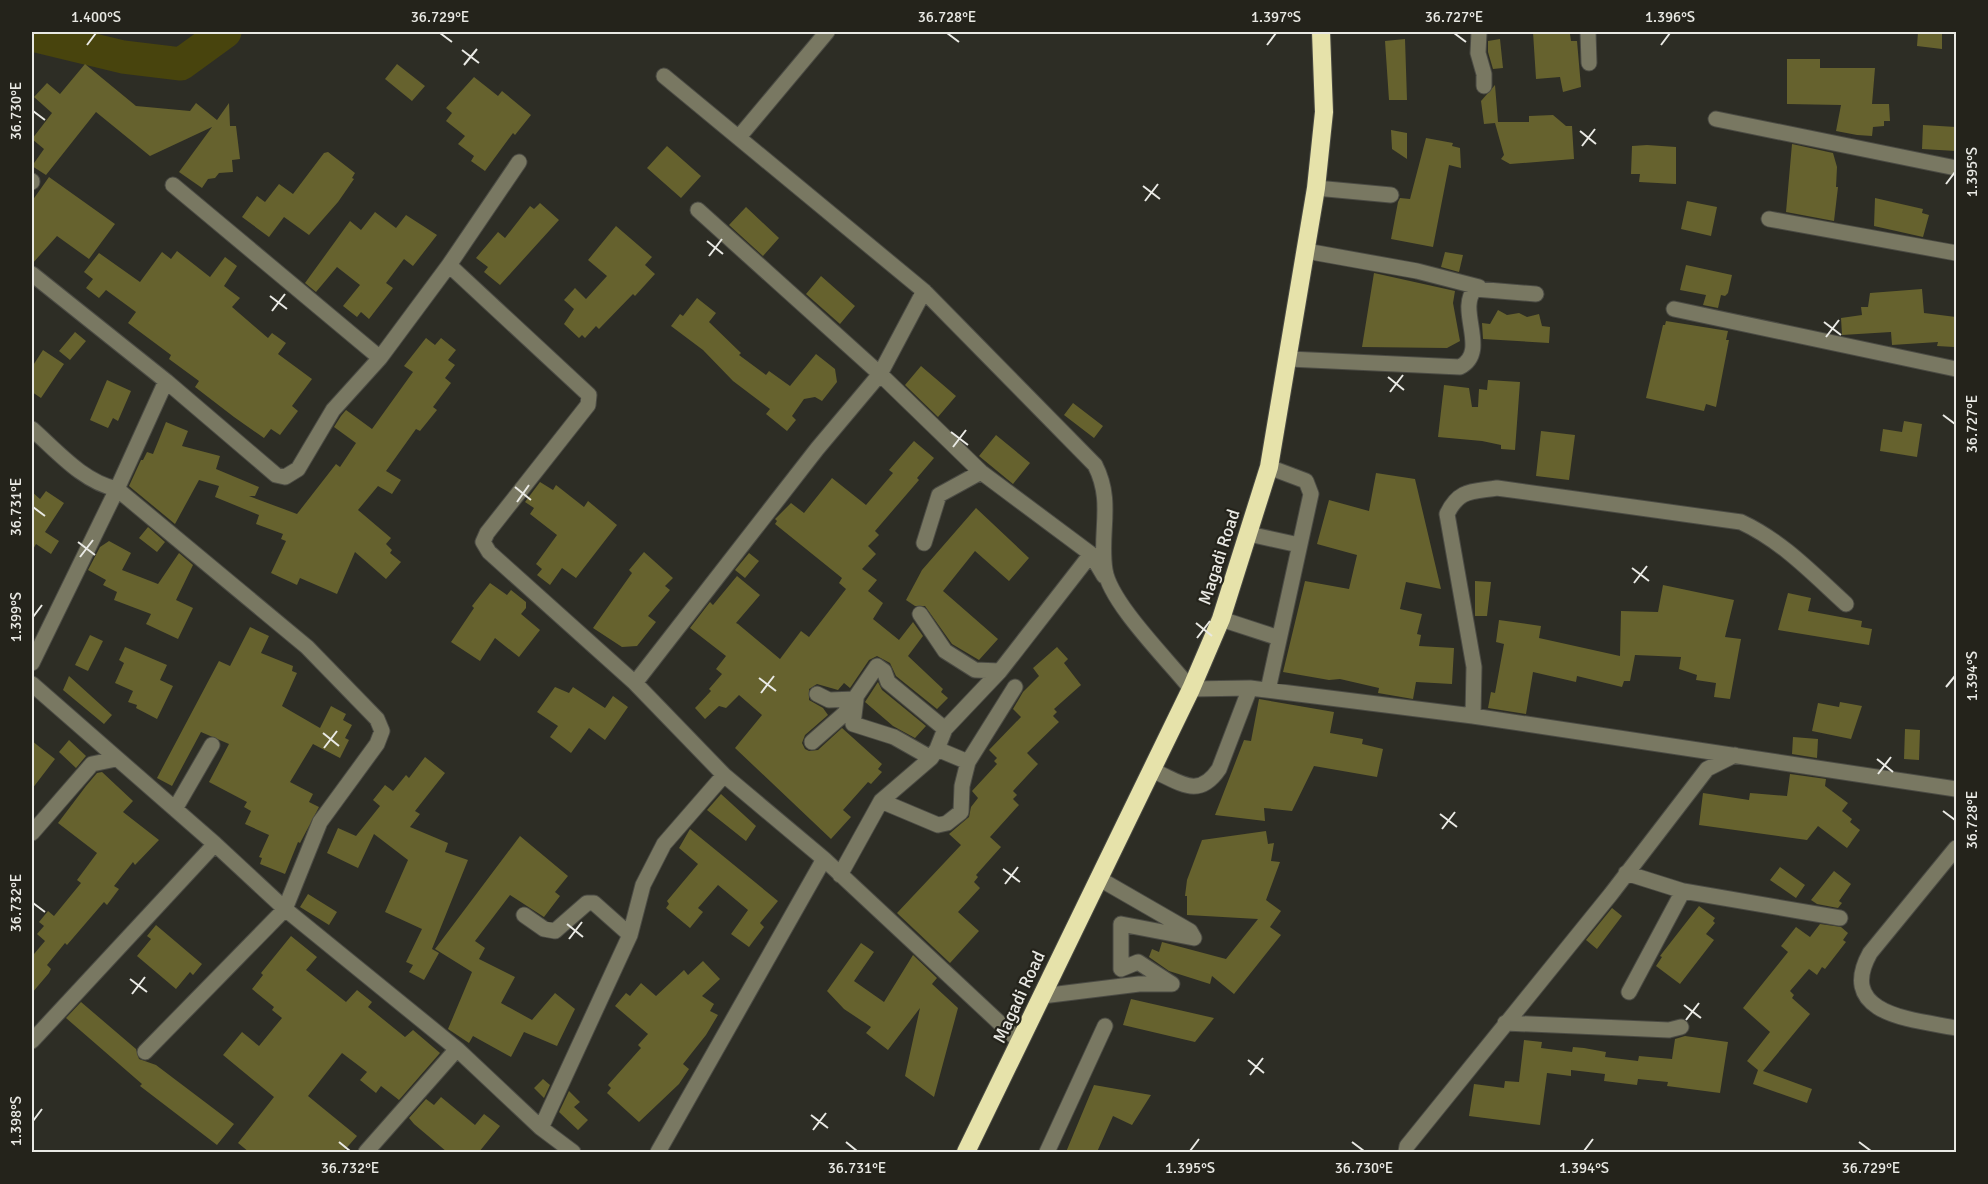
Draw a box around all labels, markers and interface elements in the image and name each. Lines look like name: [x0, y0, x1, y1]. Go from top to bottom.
text: 1.400°S: [71, 8, 121, 26]
text: 36.729°E: [411, 8, 469, 26]
text: 36.728°E: [918, 8, 976, 26]
text: 1.397°S: [1251, 8, 1301, 26]
text: 36.727°E: [1425, 8, 1483, 26]
text: 1.396°S: [1645, 8, 1695, 26]
text: 36.730°E: [7, 82, 25, 140]
text: 1.395°S: [1963, 147, 1981, 197]
text: 36.727°E: [1963, 395, 1981, 453]
text: 36.731°E: [7, 478, 25, 536]
street label: Magadi Road: [1193, 507, 1245, 607]
text: 1.399°S: [7, 592, 25, 642]
text: 1.394°S: [1963, 651, 1981, 701]
text: 36.728°E: [1963, 791, 1981, 849]
text: 36.732°E: [7, 874, 25, 932]
street label: Magadi Road: [988, 947, 1050, 1047]
text: 1.398°S: [7, 1096, 25, 1146]
text: 36.732°E: [321, 1159, 379, 1177]
text: 36.731°E: [828, 1159, 886, 1177]
text: 1.395°S: [1165, 1159, 1215, 1177]
text: 36.730°E: [1335, 1159, 1393, 1177]
text: 1.394°S: [1559, 1159, 1609, 1177]
text: 36.729°E: [1842, 1159, 1900, 1177]

